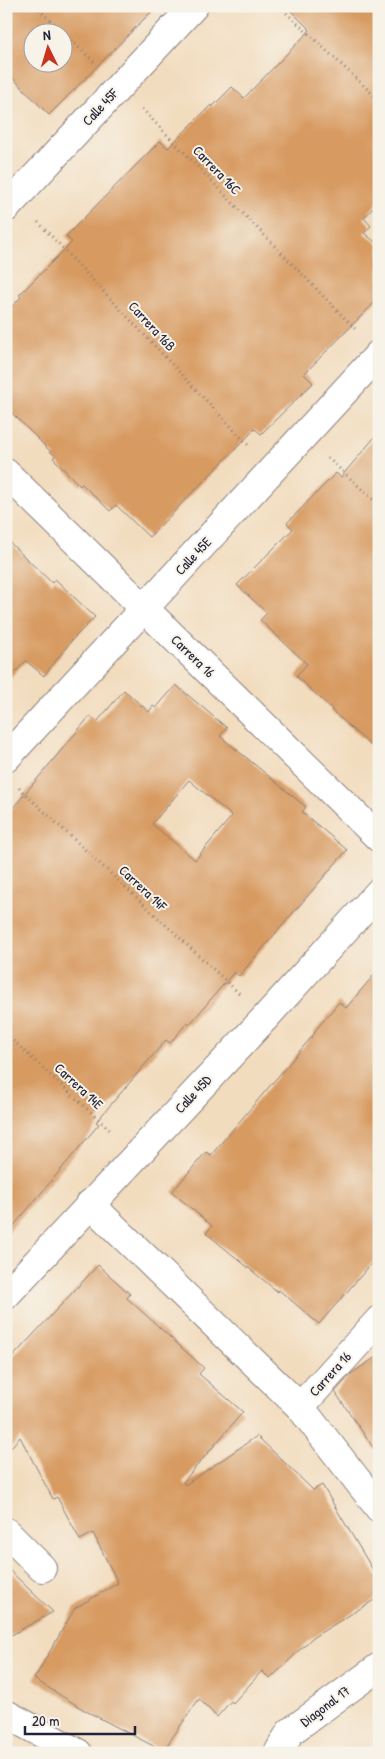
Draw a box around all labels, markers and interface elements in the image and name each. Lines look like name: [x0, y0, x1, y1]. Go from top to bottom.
north arrow: [22, 22, 72, 72]
text: N: [42, 25, 52, 44]
street label: Calle 45F: [78, 83, 122, 129]
street label: Carrera 16C: [189, 141, 246, 199]
street label: Carrera 16B: [124, 297, 180, 355]
street label: Calle 45E: [170, 533, 215, 579]
street label: Carrera 16: [167, 630, 220, 682]
street label: Carrera 14F: [115, 860, 172, 915]
street label: Carrera 14E: [51, 1058, 108, 1113]
street label: Calle 45D: [170, 1070, 215, 1117]
street label: Carrera 16: [304, 1347, 355, 1400]
street label: Diagonal 17: [296, 1681, 354, 1731]
scale bar: [25, 1704, 135, 1736]
text: 20 m: [32, 1710, 59, 1731]

